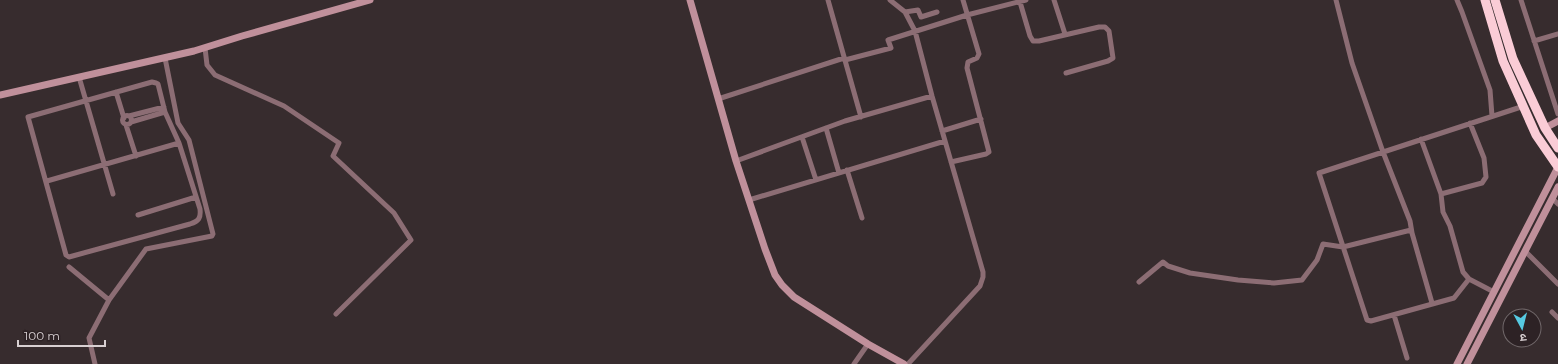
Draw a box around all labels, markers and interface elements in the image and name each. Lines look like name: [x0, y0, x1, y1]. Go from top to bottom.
north arrow: [1502, 308, 1542, 348]
scale bar: [18, 322, 105, 348]
text: 100 m: [24, 328, 60, 343]
text: उ: [1519, 331, 1527, 345]

